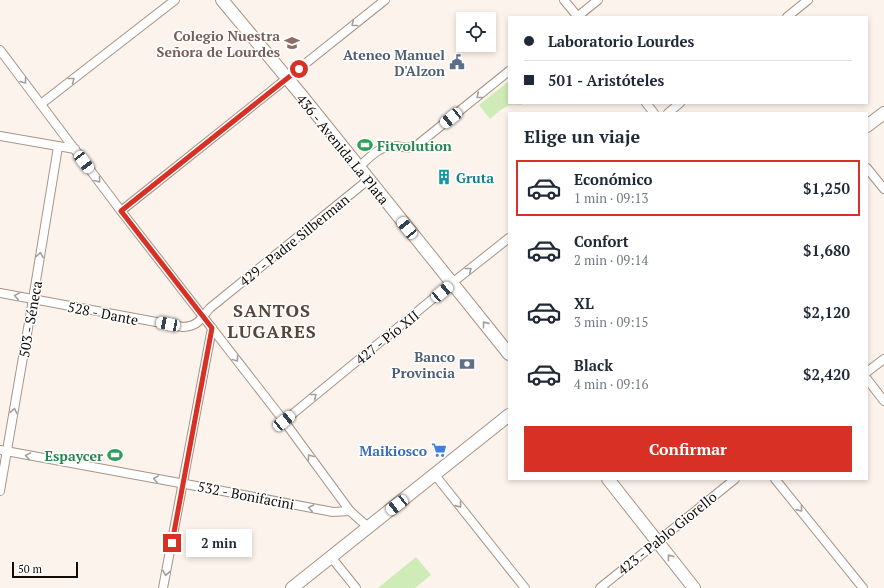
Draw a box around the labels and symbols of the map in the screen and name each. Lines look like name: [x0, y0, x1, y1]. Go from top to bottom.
one-way arrow: [352, 20, 359, 27]
place label: Colegio Nuestra Señora de Lourdes: [157, 26, 280, 61]
school or university icon: Colegio Nuestra Señora de Lourdes: [283, 34, 301, 52]
place label: Ateneo Manuel D'Alzon: [343, 45, 445, 80]
public building icon: Ateneo Manuel D'Alzon: [448, 53, 466, 71]
route start: [290, 60, 308, 78]
one-way arrow: [19, 77, 26, 84]
one-way arrow: [67, 77, 74, 84]
street label: 436 - Avenida La Plata: [292, 90, 394, 208]
one-way arrow: [476, 91, 483, 98]
car: [438, 106, 464, 130]
sports icon: Fitvolution: [356, 136, 374, 154]
place label: Fitvolution: [377, 136, 452, 155]
car: [72, 149, 96, 175]
building icon: Gruta: [435, 168, 453, 186]
place label: Gruta: [456, 168, 494, 187]
one-way arrow: [94, 176, 101, 183]
street label: 429 - Padre Silberman: [235, 189, 354, 290]
car: [395, 215, 419, 241]
one-way arrow: [35, 252, 44, 258]
one-way arrow: [464, 267, 471, 274]
street label: 503 - Séneca: [14, 279, 46, 359]
car: [429, 280, 455, 304]
one-way arrow: [14, 293, 20, 301]
street label: 528 - Dante: [66, 297, 140, 329]
district label: SANTOS LUGARES: [227, 298, 317, 343]
street label: 427 - Pío XII: [351, 305, 423, 369]
car: [155, 316, 181, 332]
one-way arrow: [482, 321, 489, 328]
place label: Banco Provincia: [392, 347, 455, 382]
one-way arrow: [231, 355, 238, 362]
bank icon: Banco Provincia: [458, 355, 476, 373]
one-way arrow: [309, 394, 316, 401]
one-way arrow: [9, 408, 18, 414]
car: [271, 409, 297, 433]
place label: Maikiosco: [359, 441, 427, 460]
supermarket icon: Maikiosco: [430, 441, 448, 459]
place label: Espaycer: [45, 446, 103, 465]
sports icon: Espaycer: [106, 446, 124, 464]
one-way arrow: [25, 452, 31, 460]
one-way arrow: [307, 454, 315, 461]
one-way arrow: [153, 475, 159, 484]
street label: 532 - Bonifacini: [196, 476, 296, 514]
street label: 423 - Pablo Giorello: [613, 487, 721, 579]
car: [384, 493, 410, 517]
one-way arrow: [455, 501, 462, 508]
one-way arrow: [308, 504, 315, 513]
one-way arrow: [795, 505, 802, 512]
callout: 2 min: [186, 529, 252, 557]
route end: [163, 534, 181, 552]
one-way arrow: [668, 555, 675, 562]
scale bar: [12, 560, 78, 579]
one-way arrow: [162, 570, 171, 576]

